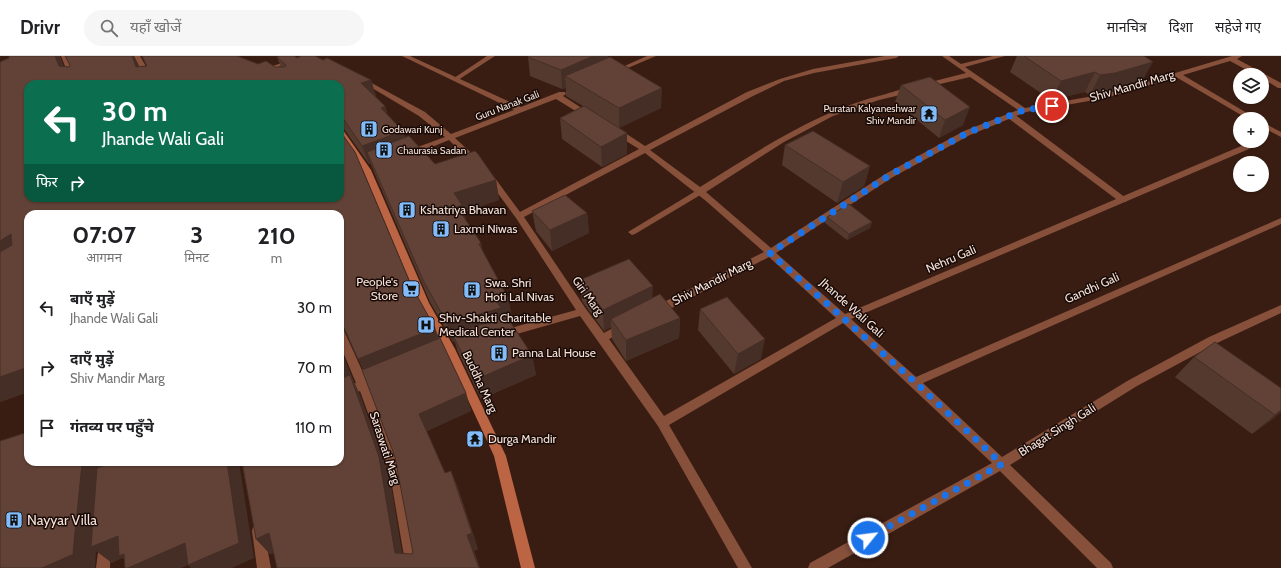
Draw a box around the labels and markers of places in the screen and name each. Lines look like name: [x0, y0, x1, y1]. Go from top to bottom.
pin: [1035, 89, 1069, 123]
place label: Puratan Kalyaneshwar Shiv Mandir: [823, 102, 917, 127]
temple icon: Puratan Kalyaneshwar Shiv Mandir: [919, 104, 939, 124]
building icon: Godawari Kunj: [359, 119, 379, 139]
place label: Godawari Kunj: [382, 123, 442, 136]
building icon: Chaurasia Sadan: [374, 140, 394, 160]
place label: Chaurasia Sadan: [397, 144, 467, 157]
building icon: Kshatriya Bhavan: [397, 200, 417, 220]
place label: Kshatriya Bhavan: [420, 202, 506, 217]
building icon: Laxmi Niwas: [431, 219, 451, 239]
place label: Laxmi Niwas: [454, 221, 518, 236]
place label: People's Store: [356, 274, 398, 303]
place label: Swa. Shri Hoti Lal Nivas: [485, 275, 554, 304]
supermarket icon: People's Store: [401, 279, 421, 299]
building icon: Swa. Shri Hoti Lal Nivas: [462, 280, 482, 300]
place label: Shiv-Shakti Charitable Medical Center: [439, 310, 551, 339]
hospital icon: Shiv-Shakti Charitable Medical Center: [416, 315, 436, 335]
building icon: Panna Lal House: [489, 343, 509, 363]
place label: Panna Lal House: [512, 345, 596, 360]
temple icon: Durga Mandir: [465, 429, 485, 449]
place label: Durga Mandir: [488, 431, 556, 446]
building icon: Nayyar Villa: [4, 510, 24, 530]
place label: Nayyar Villa: [27, 511, 97, 529]

